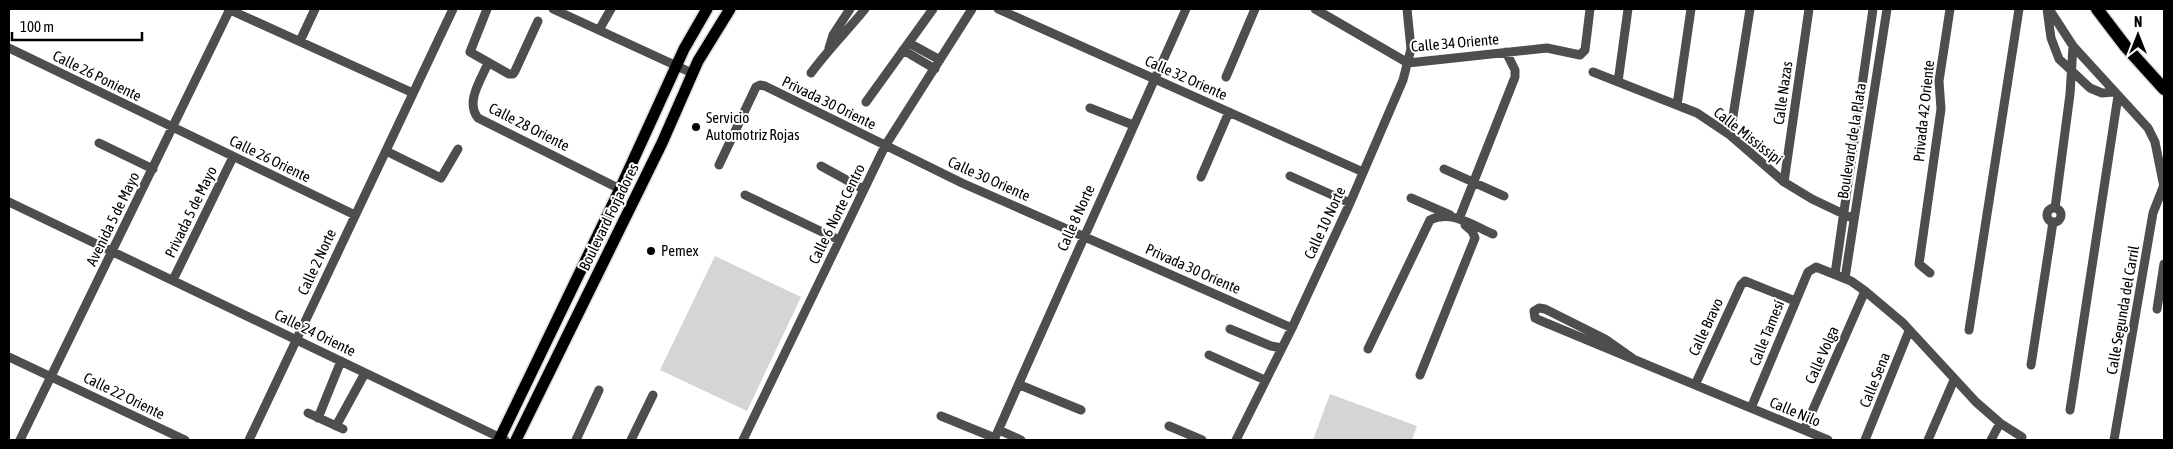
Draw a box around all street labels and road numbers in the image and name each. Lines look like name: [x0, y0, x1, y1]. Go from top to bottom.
street label: Calle 34 Oriente: [1410, 30, 1500, 55]
street label: Calle 26 Poniente: [50, 47, 145, 104]
street label: Calle 32 Oriente: [1142, 52, 1230, 103]
street label: Privada 42 Oriente: [1910, 59, 1937, 163]
street label: Calle Nazas: [1770, 60, 1795, 126]
street label: Privada 30 Oriente: [780, 73, 879, 133]
street label: Boulevard de la Plata: [1834, 82, 1869, 200]
street label: Calle 28 Oriente: [486, 99, 573, 154]
street label: Calle Mississipi: [1711, 104, 1786, 168]
street label: Calle 26 Oriente: [227, 132, 314, 186]
street label: Calle 30 Oriente: [945, 153, 1033, 204]
street label: Boulevard Forjadores: [575, 161, 642, 273]
street label: Calle 6 Norte Centro: [805, 161, 868, 267]
street label: Privada 5 de Mayo: [161, 163, 220, 260]
street label: Avenida 5 de Mayo: [82, 169, 143, 268]
street label: Calle 8 Norte: [1053, 182, 1098, 254]
street label: Calle 10 Norte: [1300, 184, 1349, 262]
street label: Calle 2 Norte: [294, 226, 339, 297]
street label: Privada 30 Oriente: [1143, 240, 1244, 297]
street label: Calle Segunda del Carril: [2103, 244, 2142, 376]
street label: Calle Bravo: [1685, 295, 1726, 358]
street label: Calle Tamesí: [1746, 297, 1788, 368]
street label: Calle 24 Oriente: [272, 306, 359, 360]
street label: Calle Volga: [1801, 323, 1842, 386]
street label: Calle Sena: [1856, 350, 1893, 410]
street label: Calle 22 Oriente: [81, 369, 168, 423]
street label: Calle Nilo: [1767, 393, 1823, 430]

